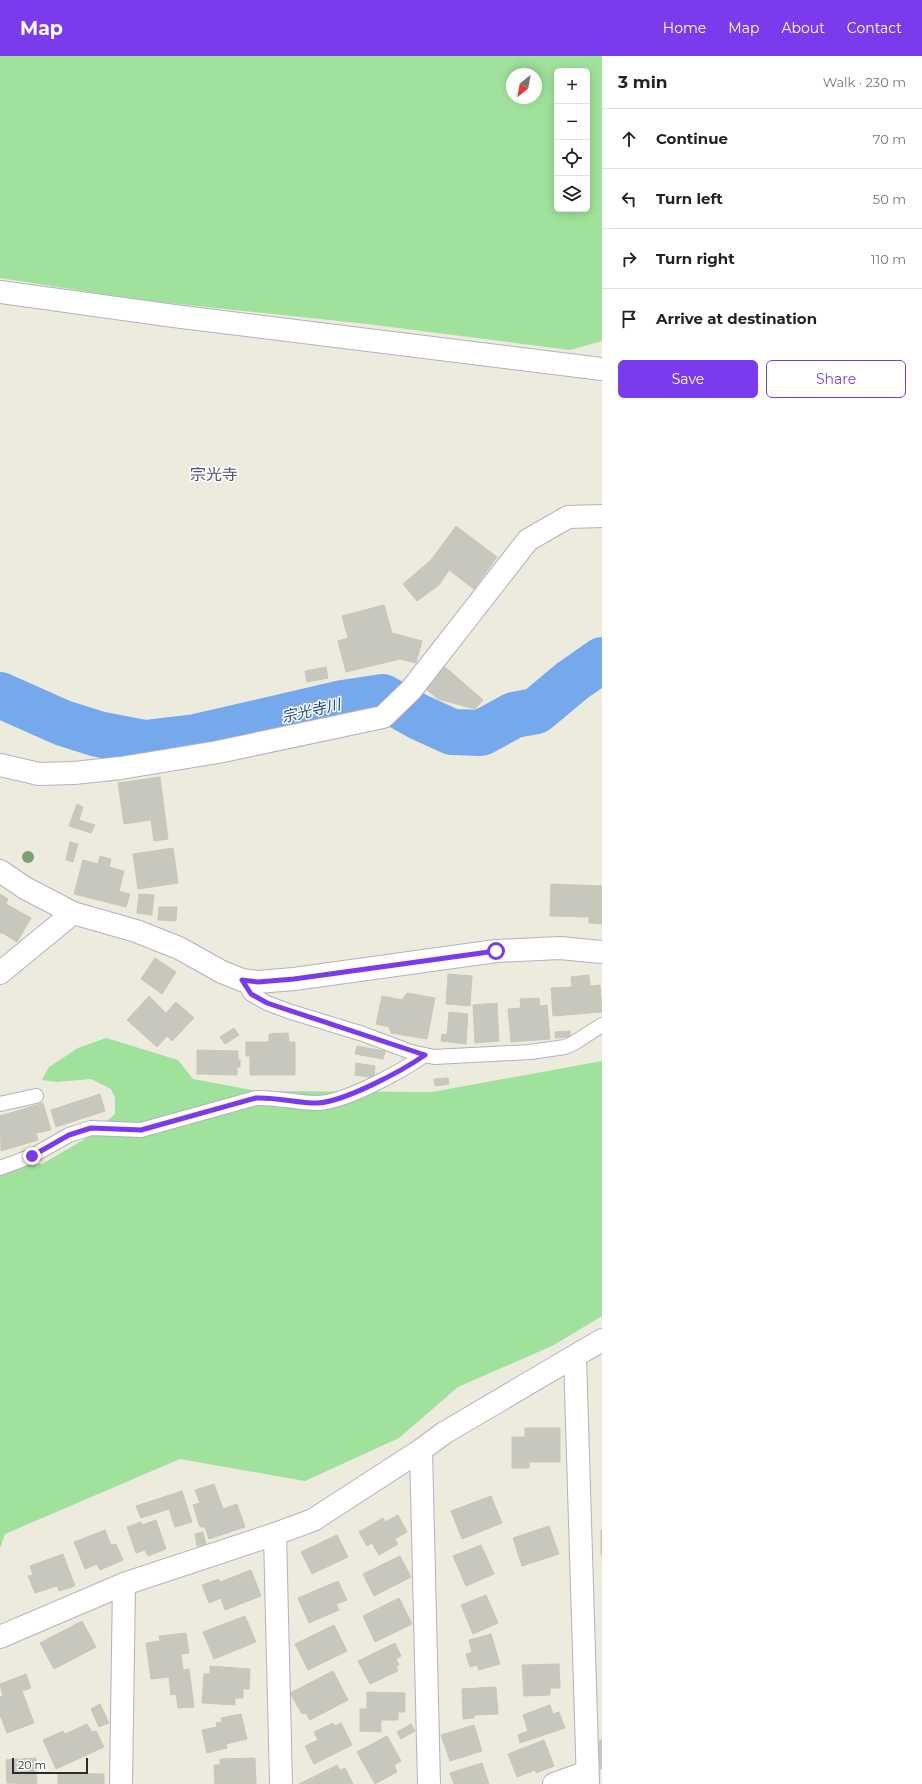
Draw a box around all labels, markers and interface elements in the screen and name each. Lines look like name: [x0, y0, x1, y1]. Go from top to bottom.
text: Map: [20, 17, 63, 40]
text: Home: [663, 19, 706, 37]
text: Map: [728, 19, 759, 37]
text: About: [781, 19, 825, 37]
text: Contact: [847, 19, 902, 37]
north arrow: [506, 68, 542, 104]
map controls: [554, 68, 590, 212]
button: +: [554, 68, 590, 104]
text: 3 min: [618, 72, 668, 92]
text: Walk · 230 m: [823, 74, 906, 90]
button: −: [554, 104, 590, 140]
icon: ahead: [618, 128, 640, 150]
text: Continue: [656, 129, 728, 148]
text: 70 m: [873, 131, 906, 147]
button: locate: [554, 140, 590, 176]
button: layers: [554, 176, 590, 212]
icon: left: [618, 188, 640, 210]
text: Turn left: [656, 189, 723, 208]
text: 50 m: [873, 191, 906, 207]
icon: right: [618, 248, 640, 270]
text: Turn right: [656, 249, 735, 268]
text: 110 m: [871, 251, 906, 267]
icon: arrive: [618, 308, 640, 330]
text: Arrive at destination: [656, 309, 817, 328]
button: Save: [618, 360, 758, 398]
button: Share: [766, 360, 906, 398]
district label: 宗光寺: [190, 465, 238, 484]
water label: 宗光寺川: [280, 694, 344, 727]
route start: [487, 942, 505, 960]
route end: [23, 1147, 41, 1165]
scale bar: [12, 1756, 88, 1775]
text: 20 m: [18, 1758, 46, 1772]

